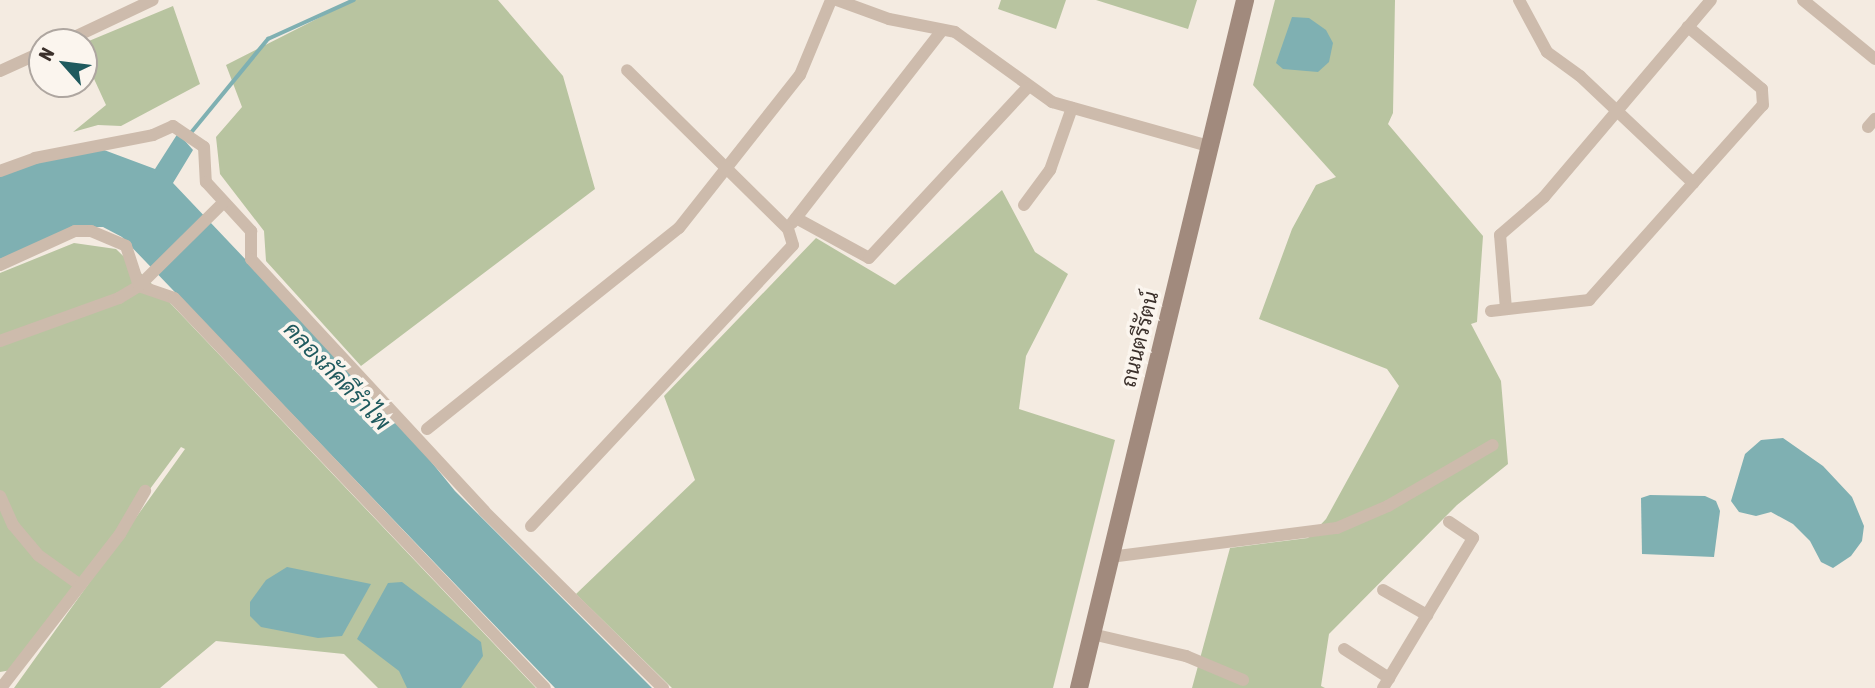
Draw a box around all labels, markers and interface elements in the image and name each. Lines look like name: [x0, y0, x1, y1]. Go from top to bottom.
north arrow: [28, 28, 98, 98]
text: N: [34, 44, 59, 64]
street label: ถนนตรีรัตน์: [1115, 288, 1163, 390]
water label: คลองภัคดีรำไพ: [278, 316, 396, 436]

